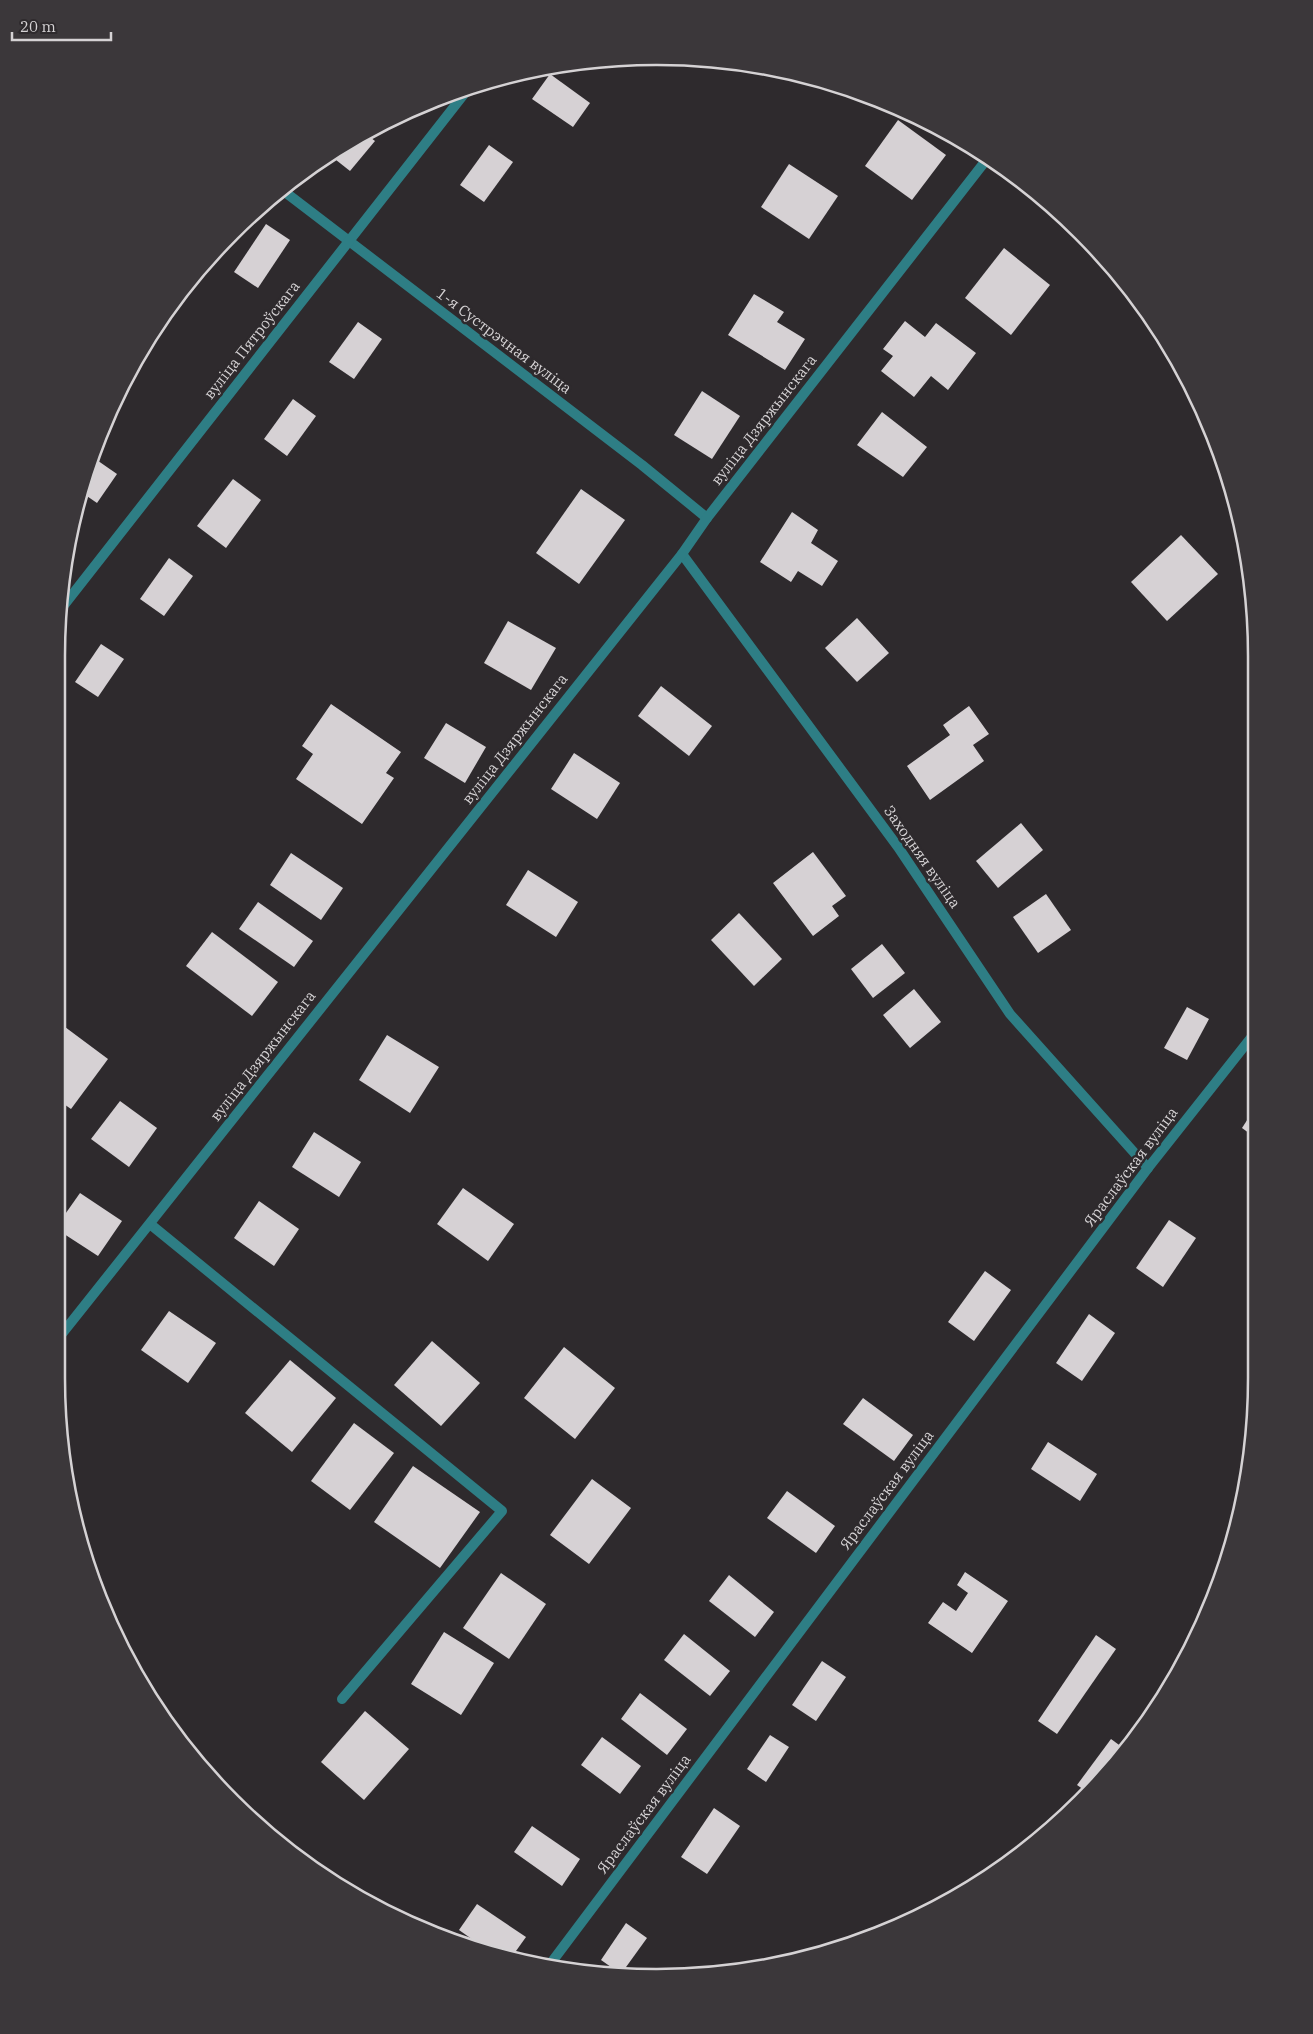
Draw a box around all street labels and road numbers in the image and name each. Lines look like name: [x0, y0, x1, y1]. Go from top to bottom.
street label: вуліца Пятроўскага: [199, 277, 304, 403]
street label: 1-я Сустрэчная вуліца: [433, 284, 576, 398]
street label: вуліца Дзяржынскага: [707, 351, 820, 489]
street label: вуліца Дзяржынскага: [458, 670, 571, 808]
street label: Заходняя вуліца: [880, 802, 965, 912]
street label: вуліца Дзяржынскага: [206, 987, 319, 1125]
street label: Яраслаўская вуліца: [1080, 1103, 1182, 1230]
street label: Яраслаўская вуліца: [836, 1426, 938, 1553]
street label: Яраслаўская вуліца: [593, 1750, 695, 1877]

